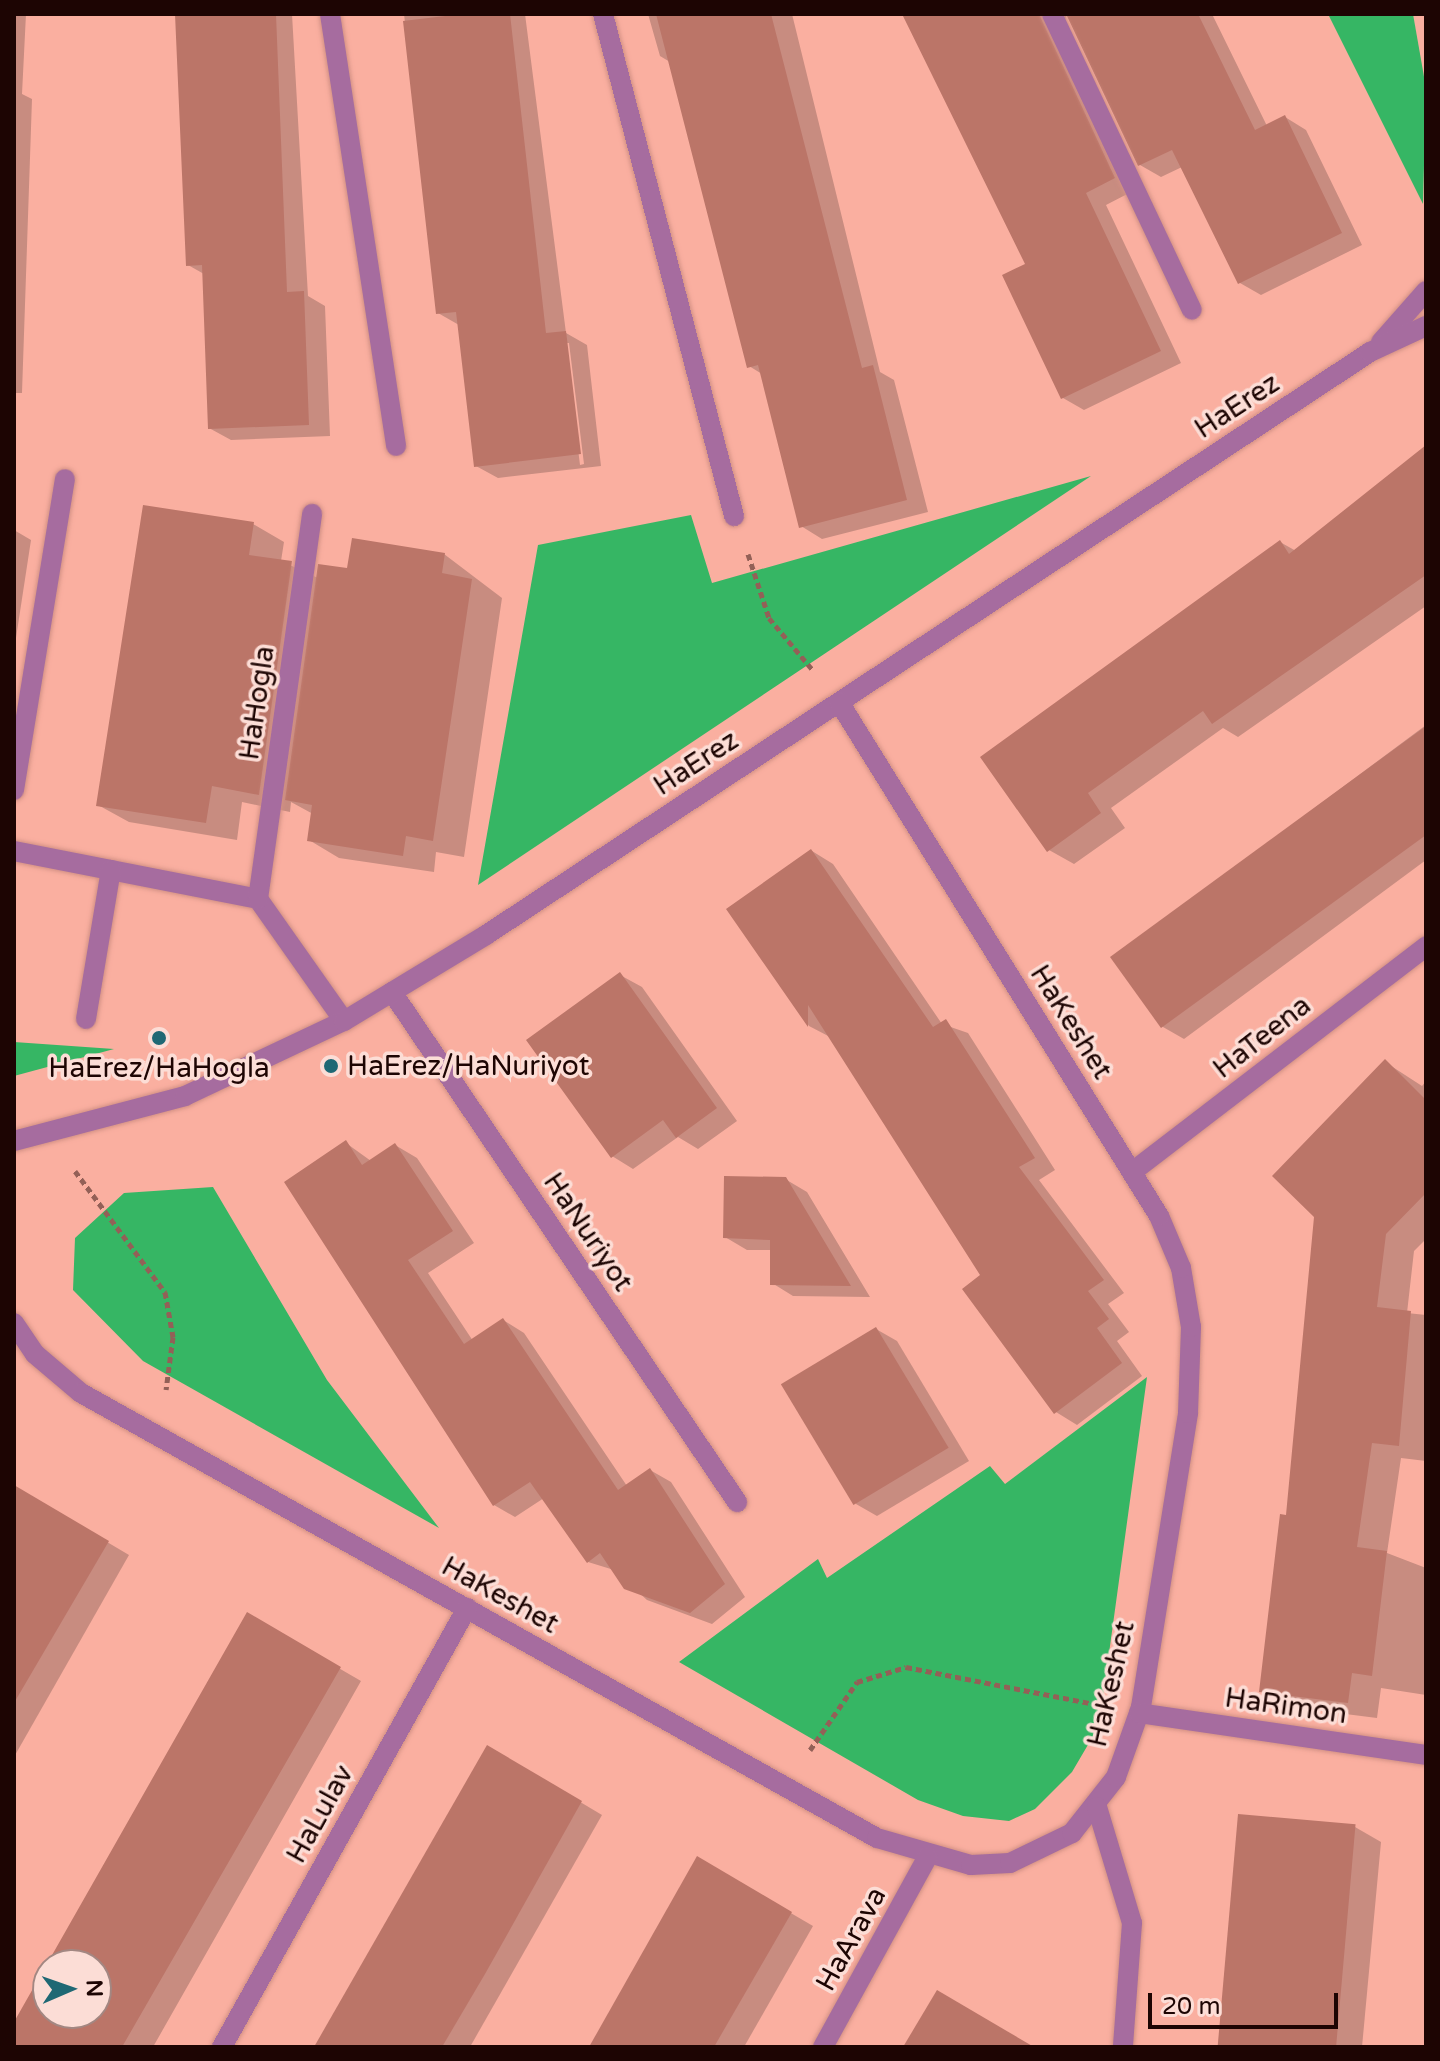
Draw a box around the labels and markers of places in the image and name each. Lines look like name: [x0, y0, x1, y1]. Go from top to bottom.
marker: HaErez/HaHogla: [150, 1029, 168, 1047]
place label: HaErez/HaNuriyot: [347, 1049, 589, 1083]
place label: HaErez/HaHogla: [48, 1051, 270, 1085]
marker: HaErez/HaNuriyot: [322, 1057, 340, 1075]

